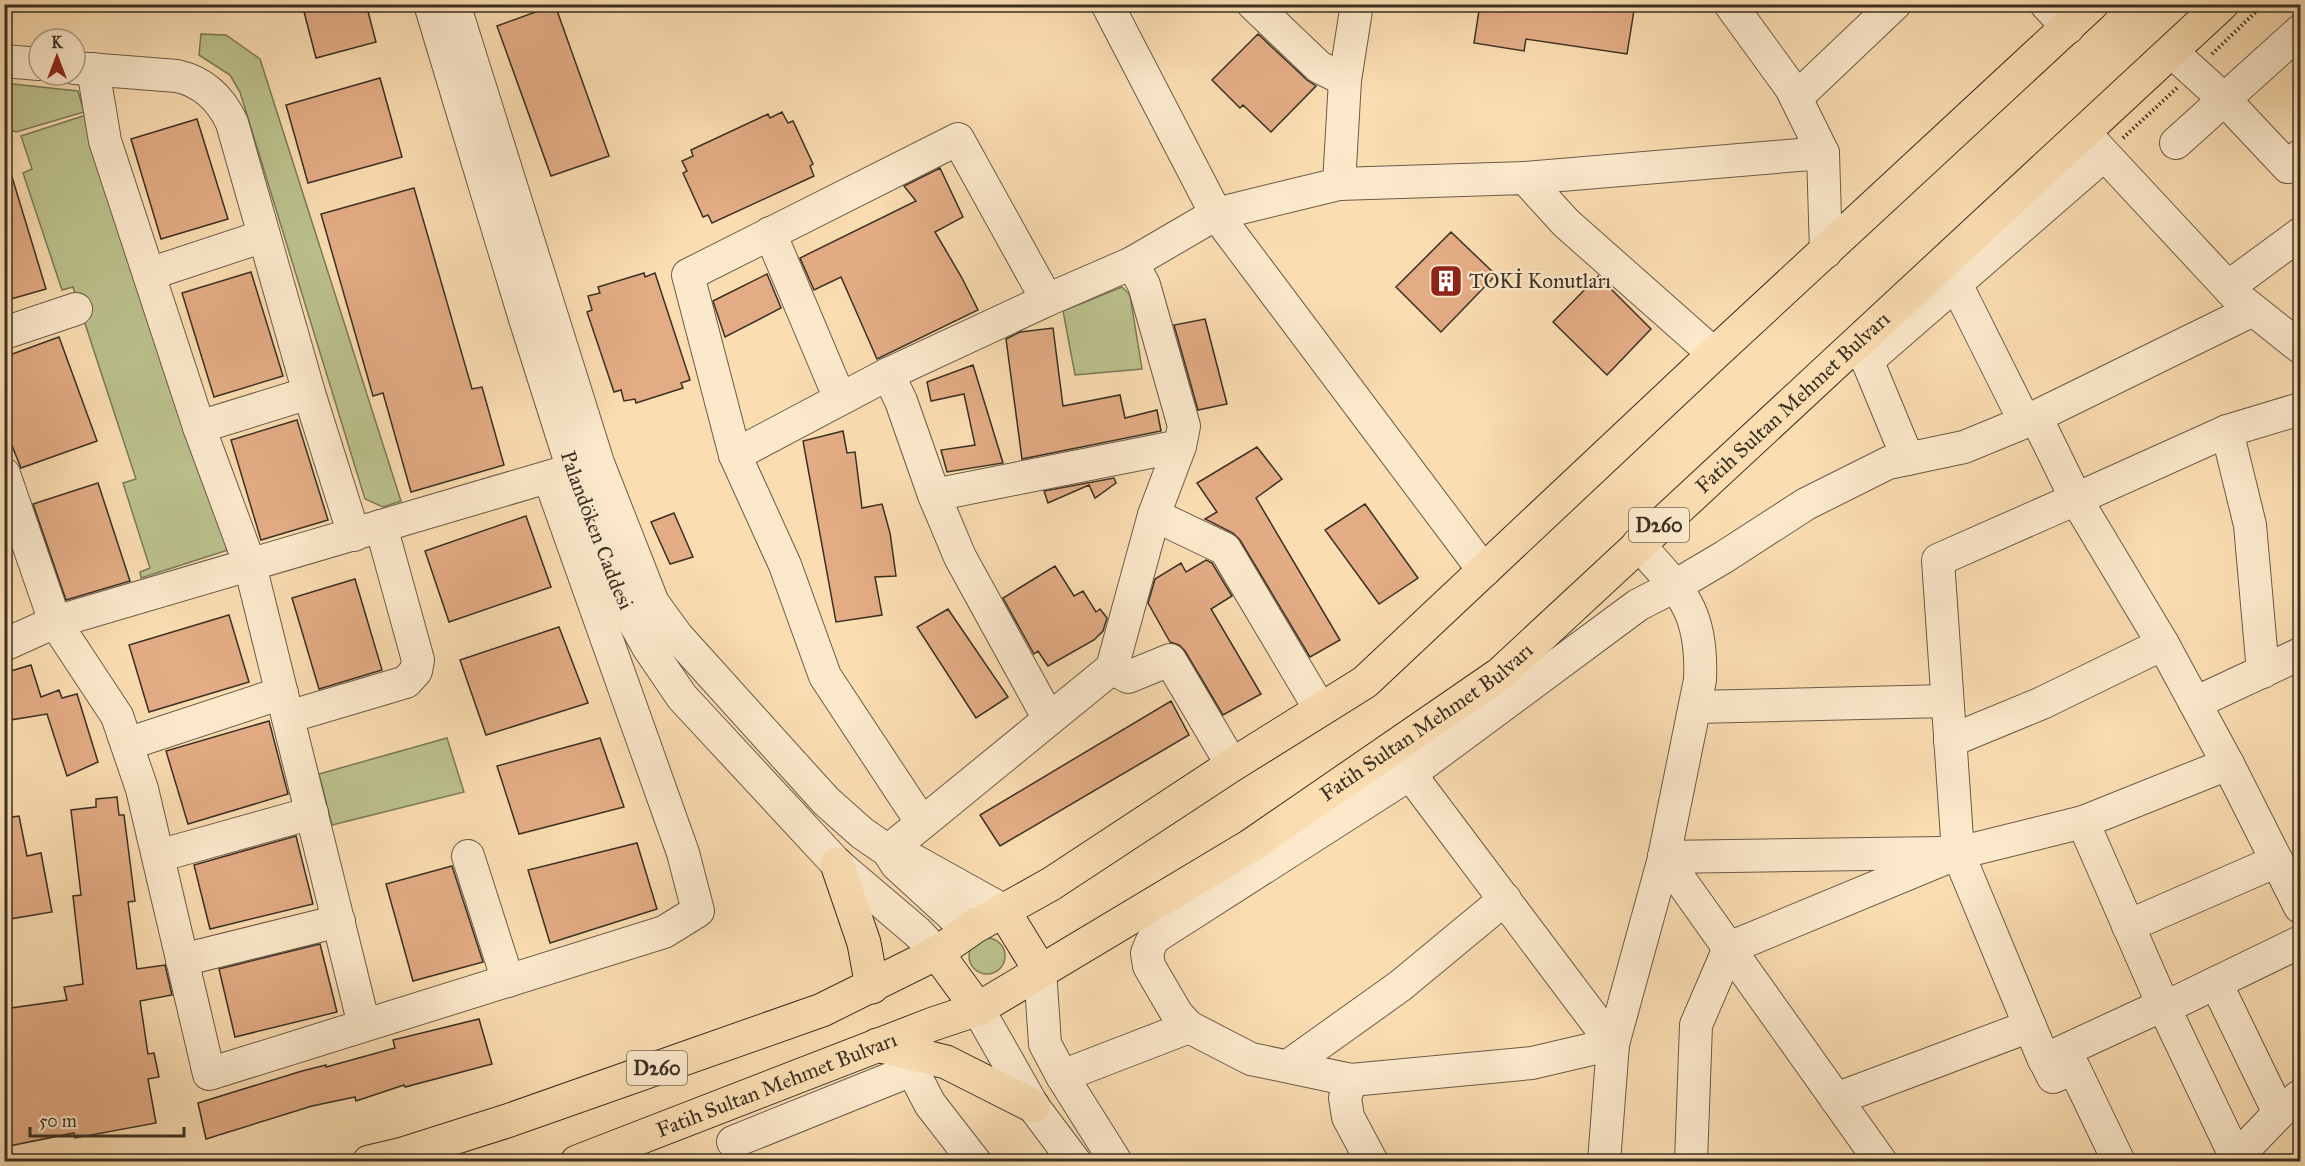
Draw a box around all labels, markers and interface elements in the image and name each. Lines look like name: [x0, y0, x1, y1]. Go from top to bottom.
north arrow: [27, 27, 87, 87]
text: K: [51, 33, 63, 52]
building icon: TOKİ Konutları: [1428, 263, 1464, 299]
place label: TOKİ Konutları: [1469, 268, 1611, 294]
street label: Fatih Sultan Mehmet Bulvarı: [1690, 306, 1895, 499]
street label: Palandöken Caddesi: [555, 447, 639, 614]
road number: D260: [1629, 508, 1689, 542]
street label: Fatih Sultan Mehmet Bulvarı: [1315, 637, 1538, 807]
street label: Fatih Sultan Mehmet Bulvarı: [653, 1026, 901, 1143]
road number: D260: [627, 1051, 687, 1085]
scale bar: [30, 1100, 184, 1138]
text: 50 m: [39, 1110, 77, 1132]

